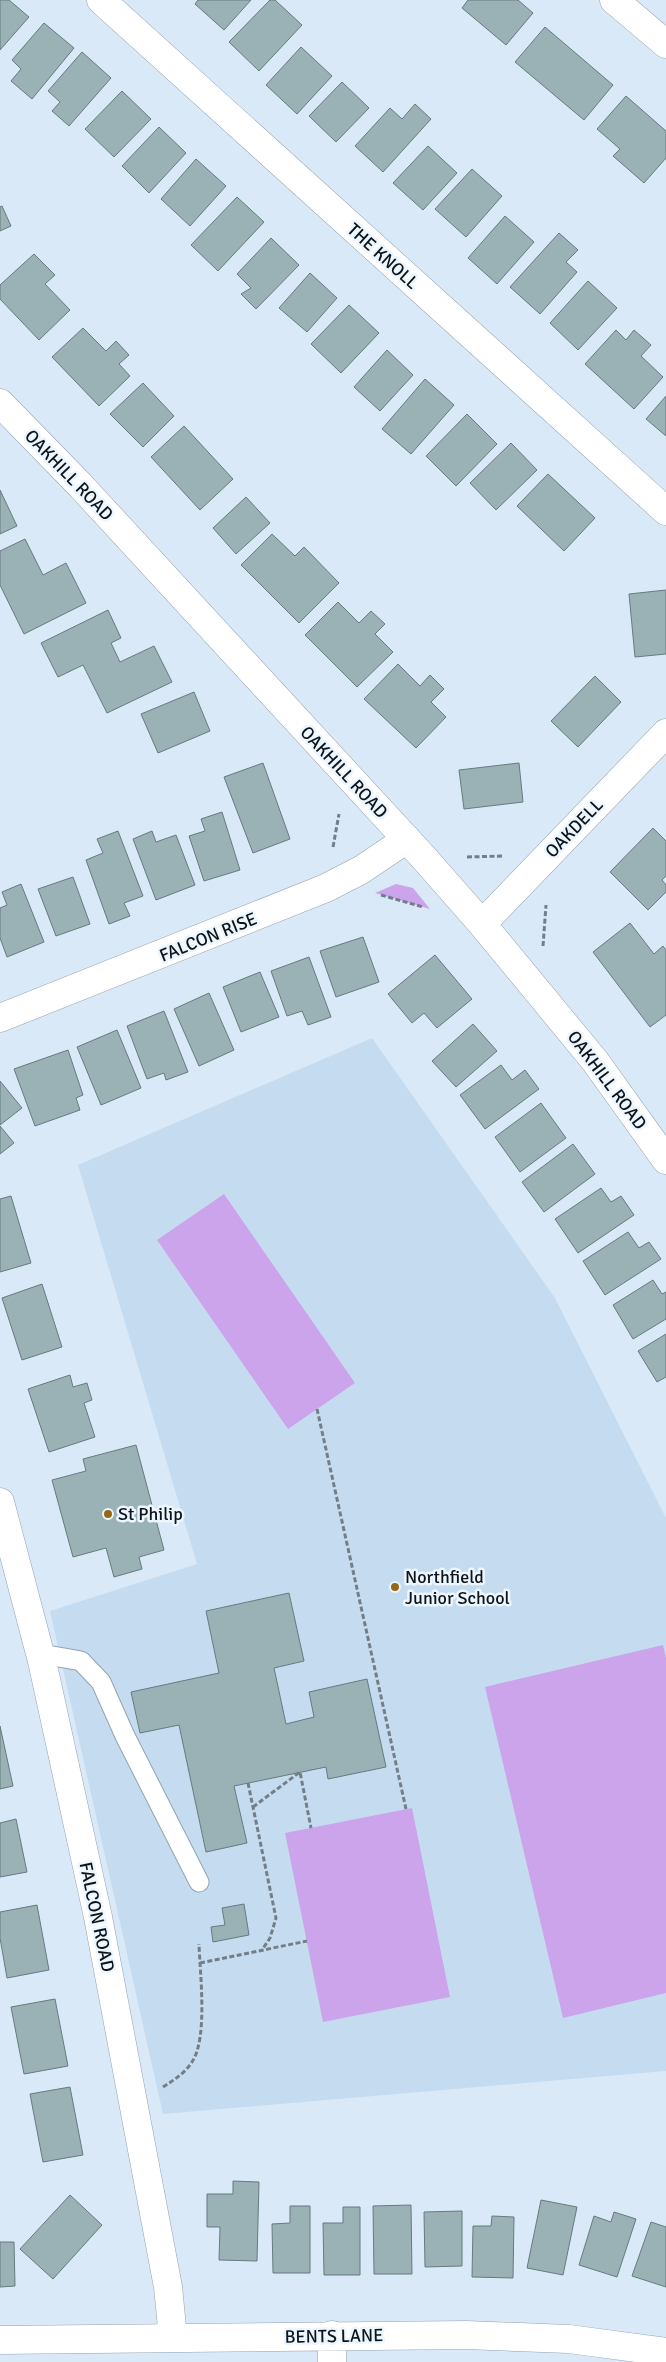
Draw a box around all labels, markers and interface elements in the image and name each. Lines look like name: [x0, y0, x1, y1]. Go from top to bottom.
street label: THE KNOLL: [343, 218, 423, 294]
street label: OAKHILL ROAD: [20, 425, 118, 525]
street label: OAKHILL ROAD: [296, 721, 392, 823]
street label: OAKDELL: [541, 794, 607, 862]
street label: FALCON RISE: [156, 907, 260, 967]
street label: OAKHILL ROAD: [563, 1026, 651, 1134]
place label: St Philip: [118, 1503, 183, 1525]
marker: St Philip: [102, 1508, 114, 1520]
place label: Northfield Junior School: [405, 1566, 510, 1609]
marker: Northfield Junior School: [389, 1581, 401, 1593]
street label: FALCON ROAD: [75, 1860, 119, 1974]
street label: BENTS LANE: [284, 2324, 384, 2348]

